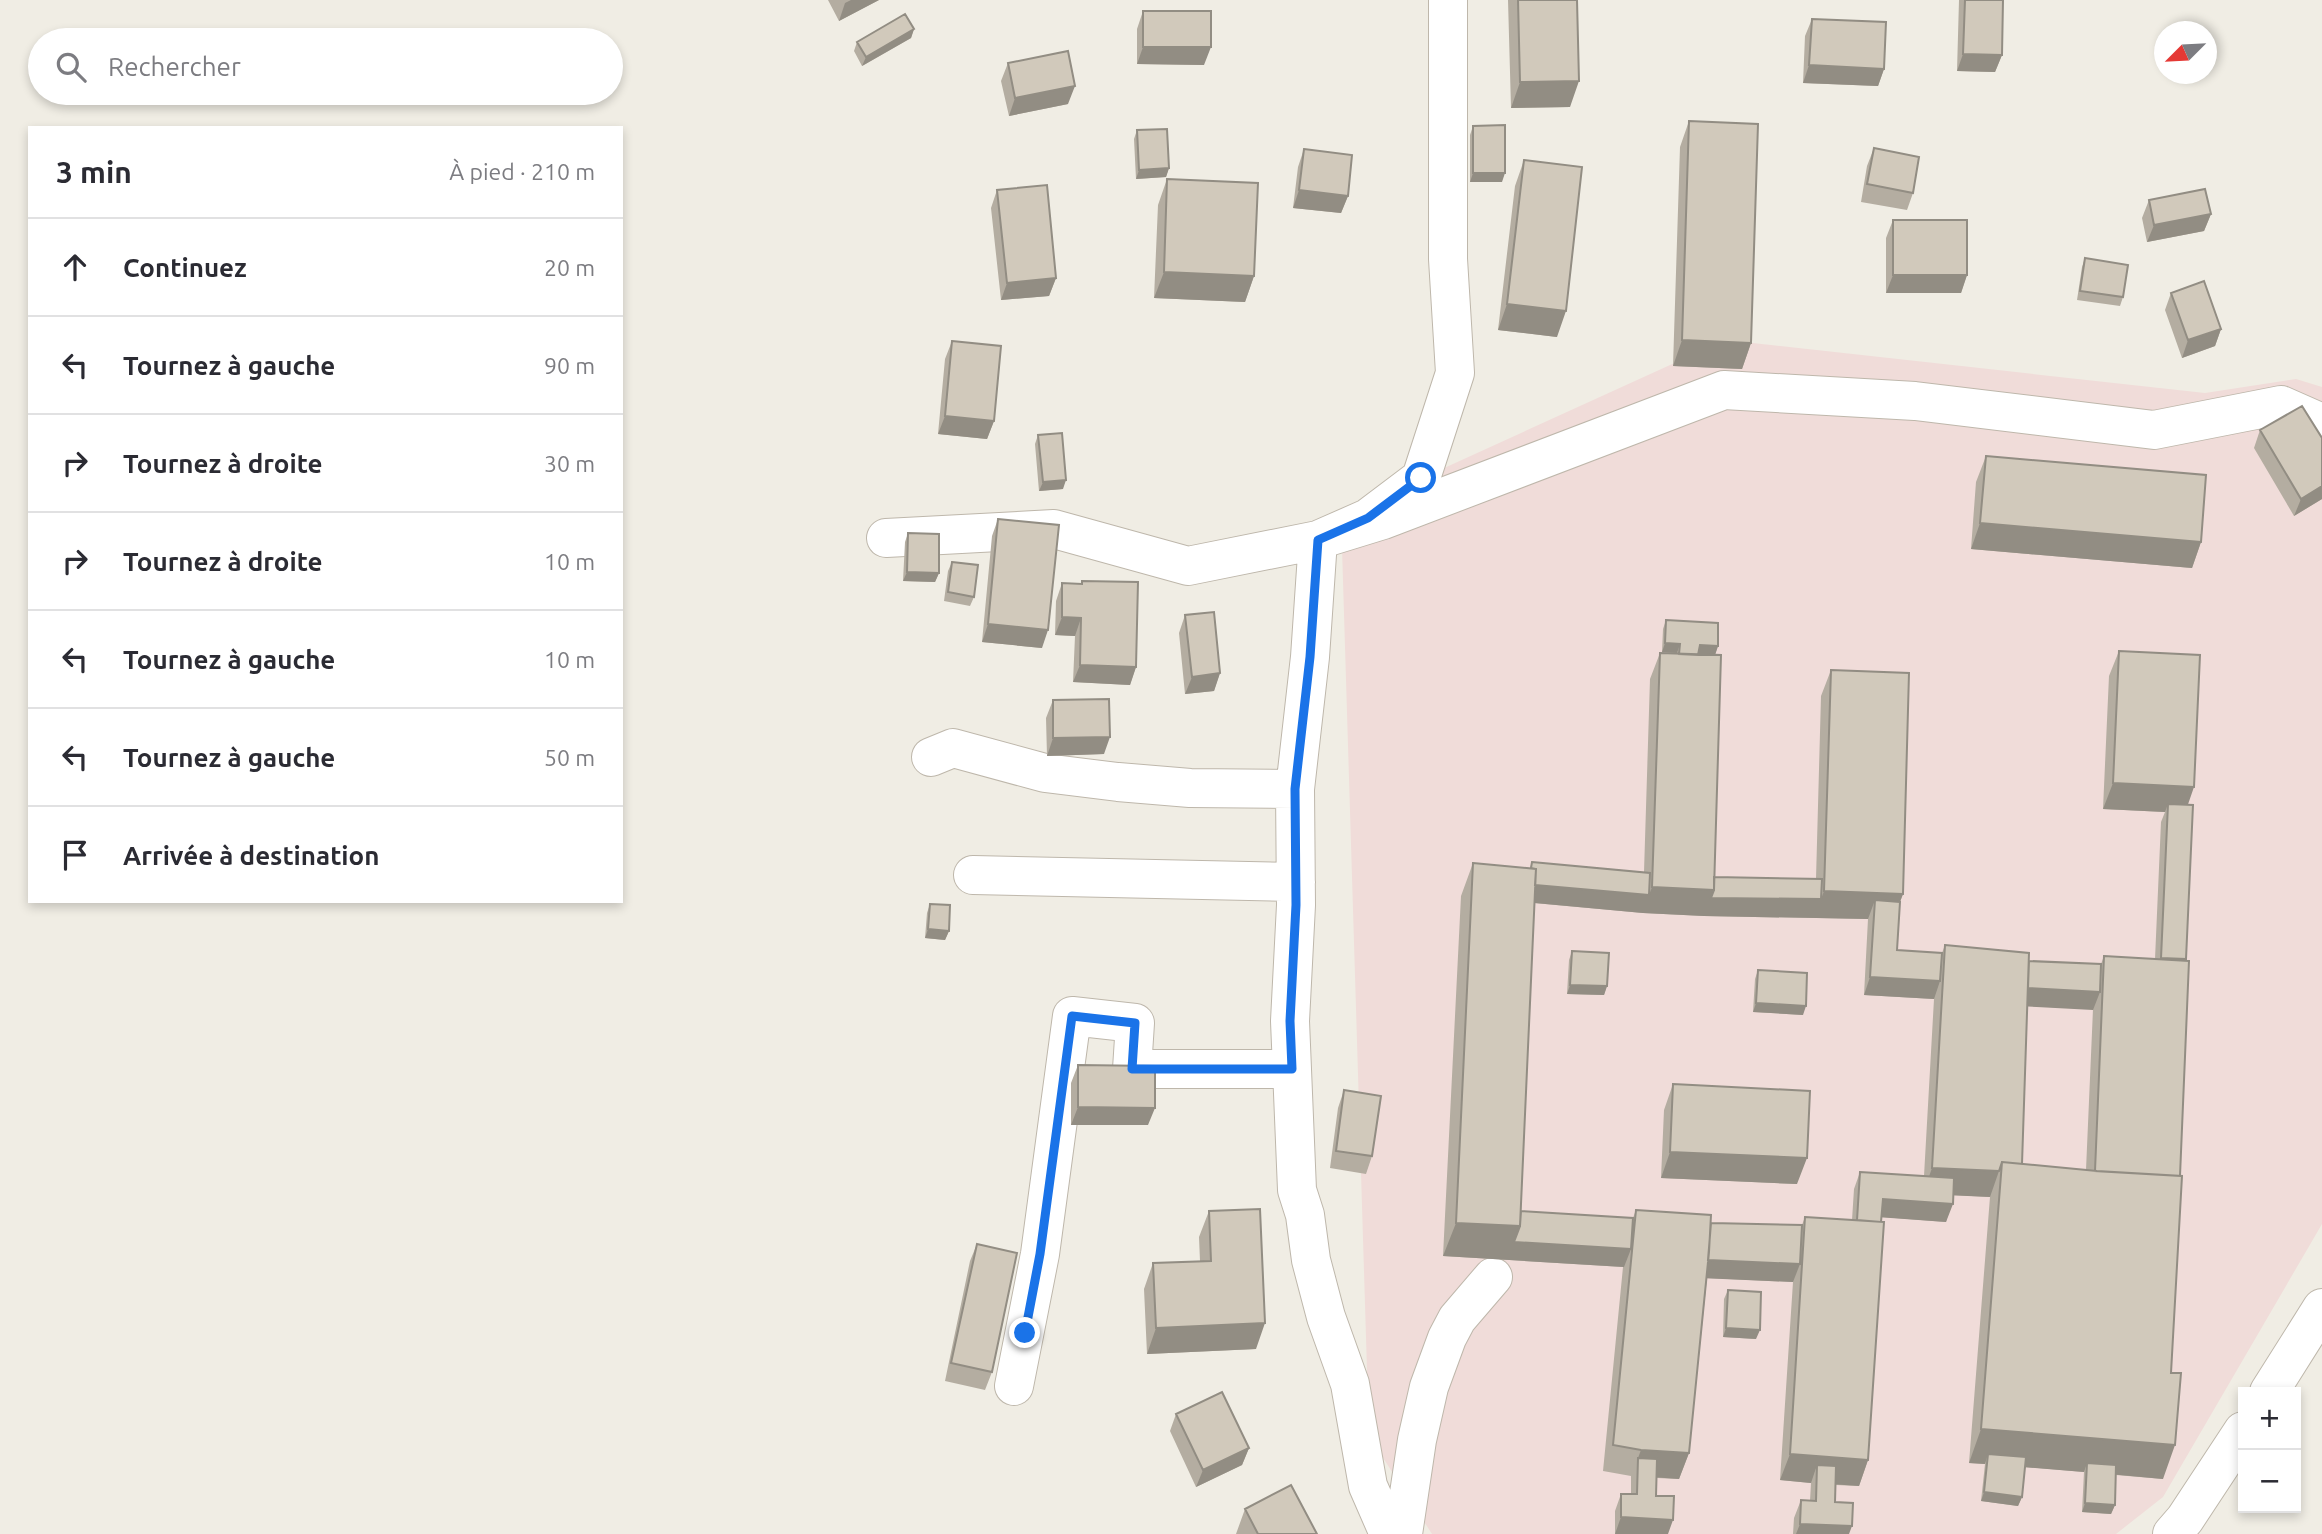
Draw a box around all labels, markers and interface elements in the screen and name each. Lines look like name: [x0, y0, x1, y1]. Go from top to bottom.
north arrow: [2154, 21, 2217, 84]
search box: [28, 28, 623, 105]
icon: search: [52, 48, 90, 86]
text: Rechercher: [108, 52, 241, 81]
text: 3 min: [56, 155, 132, 189]
text: À pied · 210 m: [449, 159, 595, 184]
icon: ahead: [56, 248, 94, 286]
text: Continuez: [123, 253, 247, 282]
text: 20 m: [544, 255, 595, 280]
icon: left: [56, 346, 94, 384]
text: Tournez à gauche: [123, 351, 335, 380]
text: 90 m: [544, 353, 595, 378]
icon: right: [56, 444, 94, 482]
text: Tournez à droite: [123, 449, 322, 478]
text: 30 m: [544, 451, 595, 476]
route start: [1405, 462, 1436, 493]
icon: right: [56, 542, 94, 580]
text: Tournez à droite: [123, 547, 322, 576]
text: 10 m: [544, 549, 595, 574]
icon: left: [56, 640, 94, 678]
text: Tournez à gauche: [123, 645, 335, 674]
text: 10 m: [544, 647, 595, 672]
icon: left: [56, 738, 94, 776]
text: Tournez à gauche: [123, 743, 335, 772]
text: 50 m: [544, 745, 595, 770]
icon: arrive: [56, 836, 94, 874]
text: Arrivée à destination: [123, 841, 379, 870]
route end: [1009, 1317, 1040, 1348]
map controls: [2238, 1387, 2301, 1513]
button: +: [2238, 1387, 2301, 1450]
button: −: [2238, 1450, 2301, 1513]

